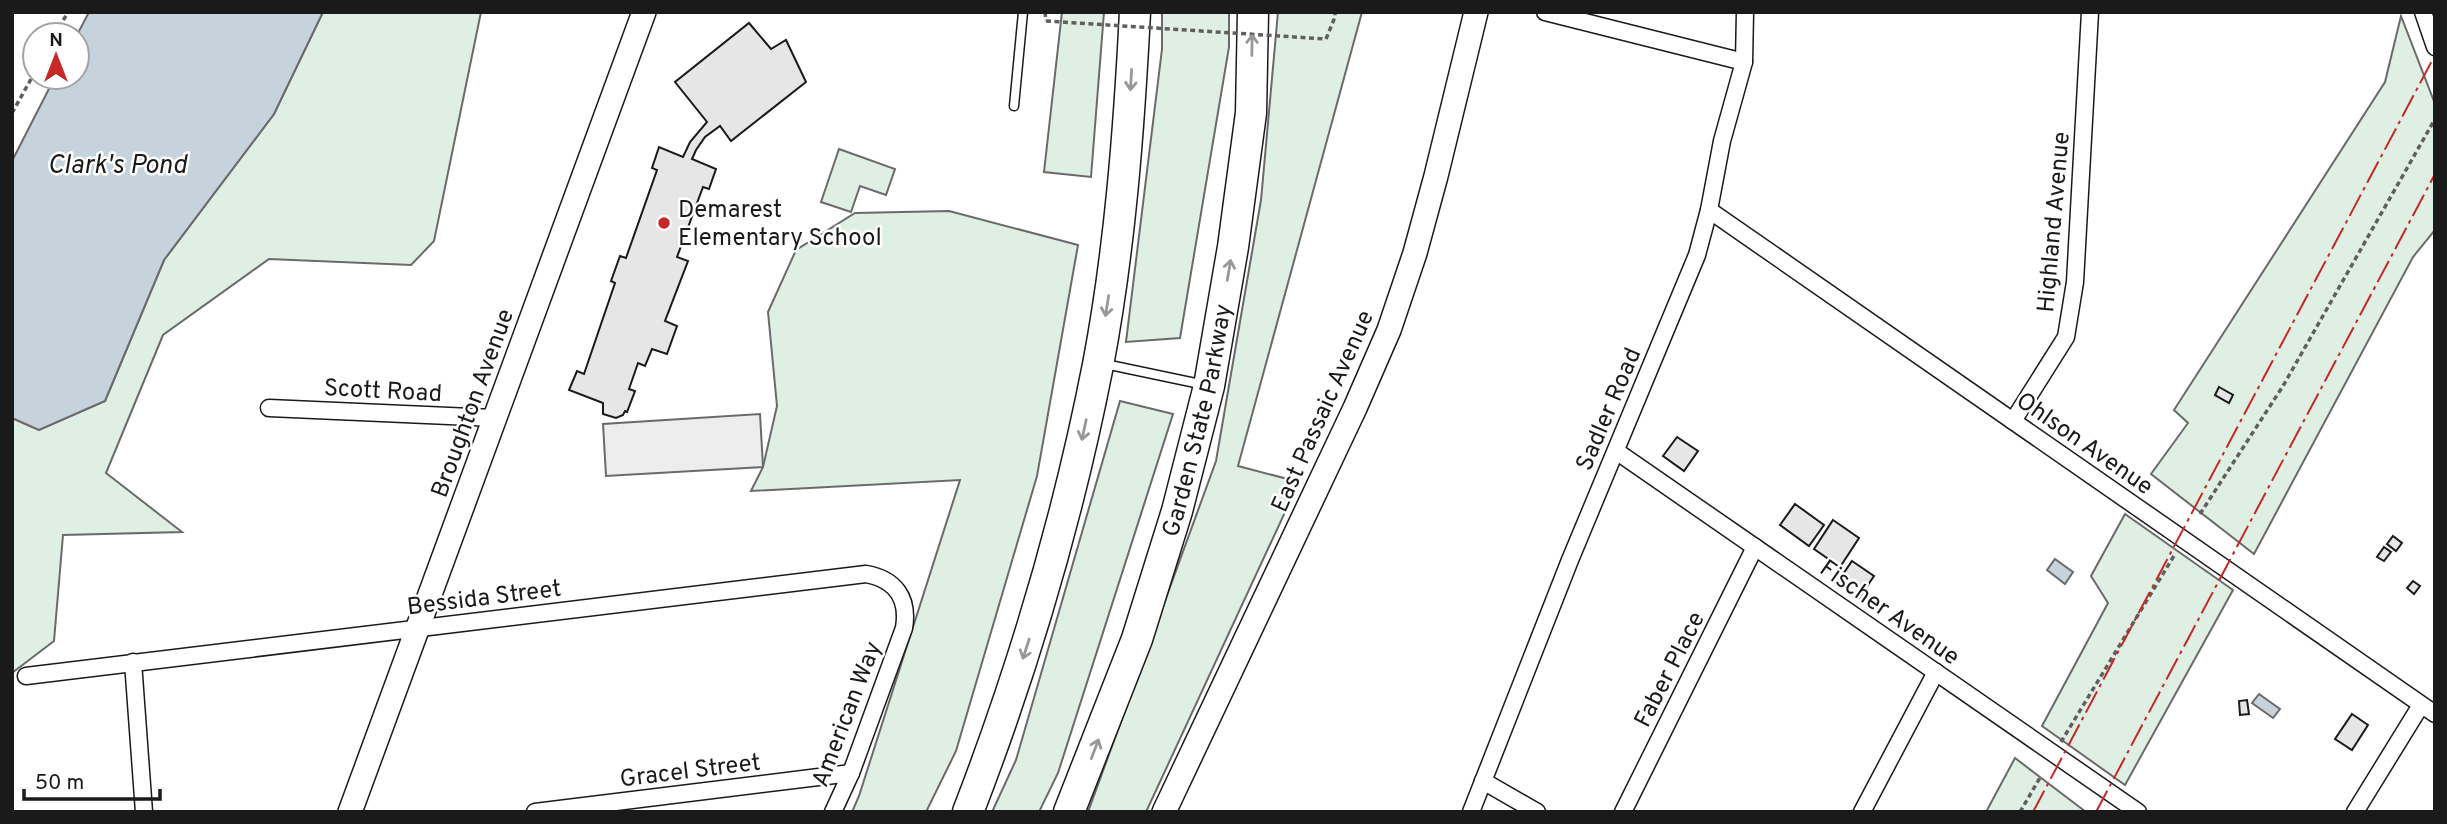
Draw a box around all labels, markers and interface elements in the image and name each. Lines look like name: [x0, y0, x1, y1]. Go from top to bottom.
north arrow: [21, 21, 91, 91]
text: N: [49, 29, 63, 53]
one-way arrow: [1245, 33, 1259, 56]
one-way arrow: [1125, 69, 1138, 92]
street label: Highland Avenue: [2032, 131, 2078, 314]
water label: Clark's Pond: [48, 150, 188, 183]
place label: Demarest Elementary School: [678, 196, 882, 254]
marker: Demarest Elementary School: [656, 215, 672, 231]
one-way arrow: [1223, 260, 1236, 282]
one-way arrow: [1100, 295, 1113, 317]
street label: Garden State Parkway: [1157, 302, 1240, 541]
street label: Broughton Avenue: [426, 305, 522, 502]
street label: East Passaic Avenue: [1266, 306, 1382, 517]
street label: Sadler Road: [1570, 344, 1649, 476]
street label: Scott Road: [323, 374, 443, 410]
street label: Ohlson Avenue: [2010, 386, 2158, 503]
one-way arrow: [1077, 418, 1090, 440]
street label: Fischer Avenue: [1813, 554, 1965, 673]
street label: Bessida Street: [405, 575, 563, 623]
street label: Faber Place: [1629, 607, 1713, 733]
street label: American Way: [806, 638, 889, 792]
one-way arrow: [1018, 638, 1031, 660]
one-way arrow: [1089, 738, 1102, 760]
street label: Gracel Street: [618, 748, 762, 795]
scale bar: [24, 758, 161, 802]
text: 50 m: [35, 770, 84, 797]

